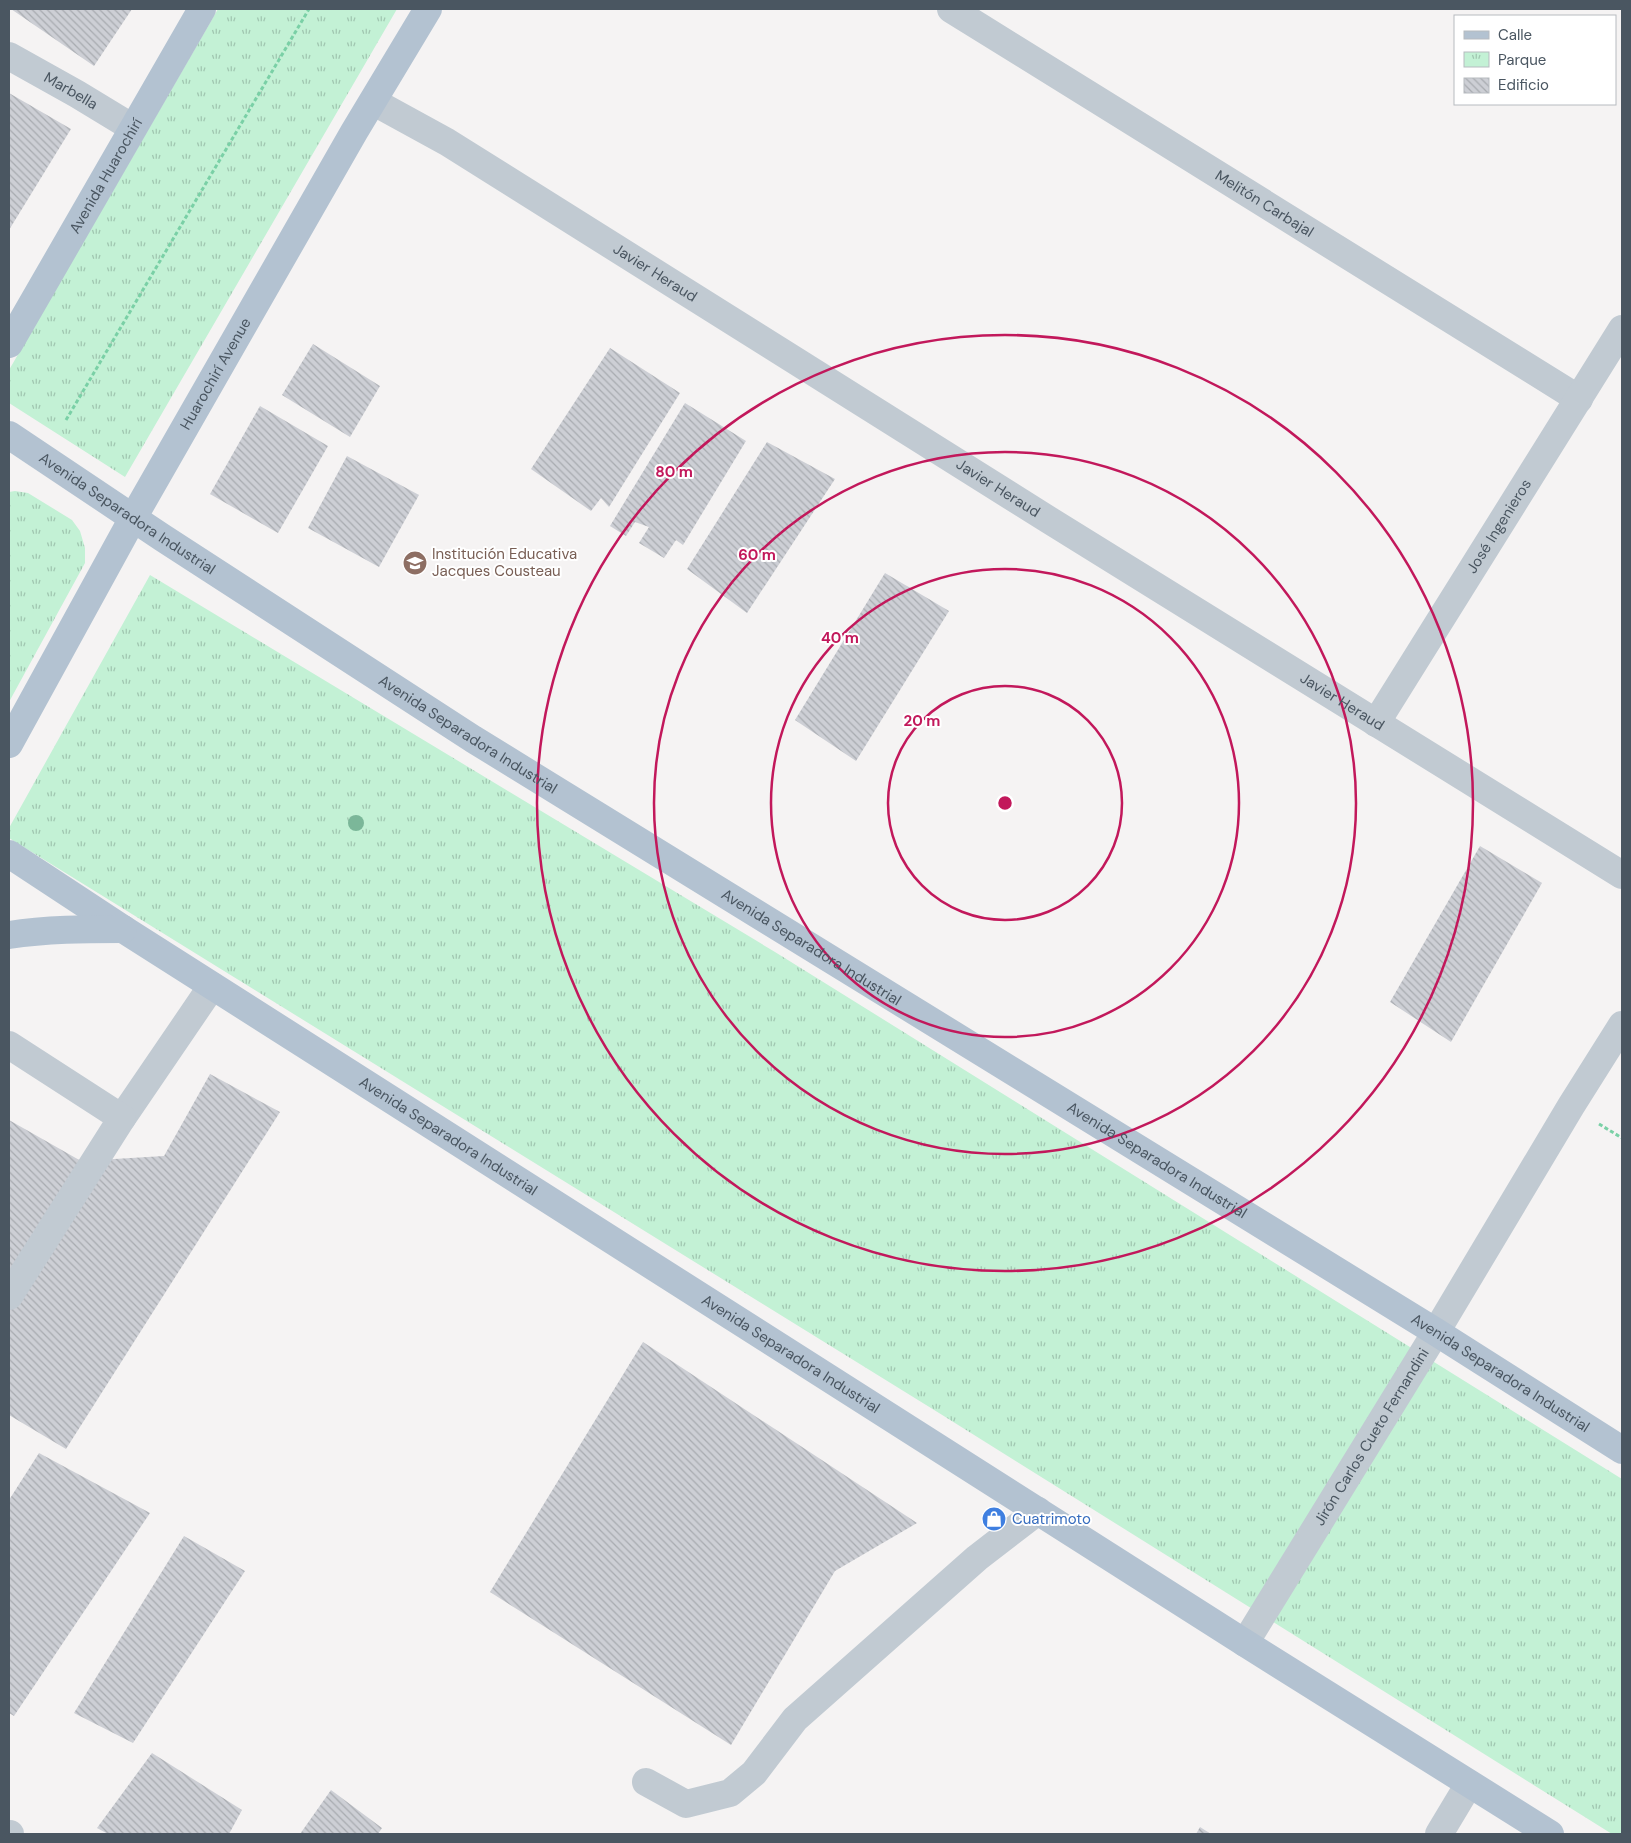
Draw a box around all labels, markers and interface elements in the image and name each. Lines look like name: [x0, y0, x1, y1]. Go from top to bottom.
legend: [1454, 15, 1616, 105]
text: Calle: [1498, 25, 1532, 45]
text: Parque: [1498, 50, 1546, 70]
street label: Marbella: [40, 67, 102, 114]
text: Edificio: [1498, 75, 1549, 95]
street label: Avenida Huarochirí: [65, 114, 147, 237]
street label: Melitón Carbajal: [1211, 165, 1318, 242]
street label: Javier Heraud: [609, 239, 701, 307]
street label: Huarochirí Avenue: [176, 314, 256, 433]
street label: Avenida Separadora Industrial: [35, 448, 219, 579]
street label: Javier Heraud: [952, 454, 1044, 522]
text: 80 m: [655, 462, 693, 482]
street label: José Ingenieros: [1462, 475, 1536, 577]
place label: Institución Educativa Jacques Cousteau: [432, 544, 577, 581]
text: 60 m: [738, 545, 776, 565]
school or university icon: Institución Educativa Jacques Cousteau: [402, 550, 428, 576]
text: 40 m: [821, 628, 859, 648]
street label: Javier Heraud: [1296, 668, 1388, 735]
street label: Avenida Separadora Industrial: [375, 670, 561, 798]
text: 20 m: [904, 711, 940, 731]
centre of rings: [996, 794, 1014, 812]
street label: Avenida Separadora Industrial: [718, 884, 905, 1010]
street label: Avenida Separadora Industrial: [355, 1072, 541, 1200]
street label: Avenida Separadora Industrial: [1063, 1097, 1251, 1223]
street label: Avenida Separadora Industrial: [698, 1290, 884, 1418]
street label: Avenida Separadora Industrial: [1407, 1309, 1593, 1437]
street label: Jirón Carlos Cueto Fernandini: [1310, 1344, 1434, 1529]
shop icon: Cuatrimoto: [981, 1506, 1007, 1532]
place label: Cuatrimoto: [1012, 1509, 1091, 1529]

